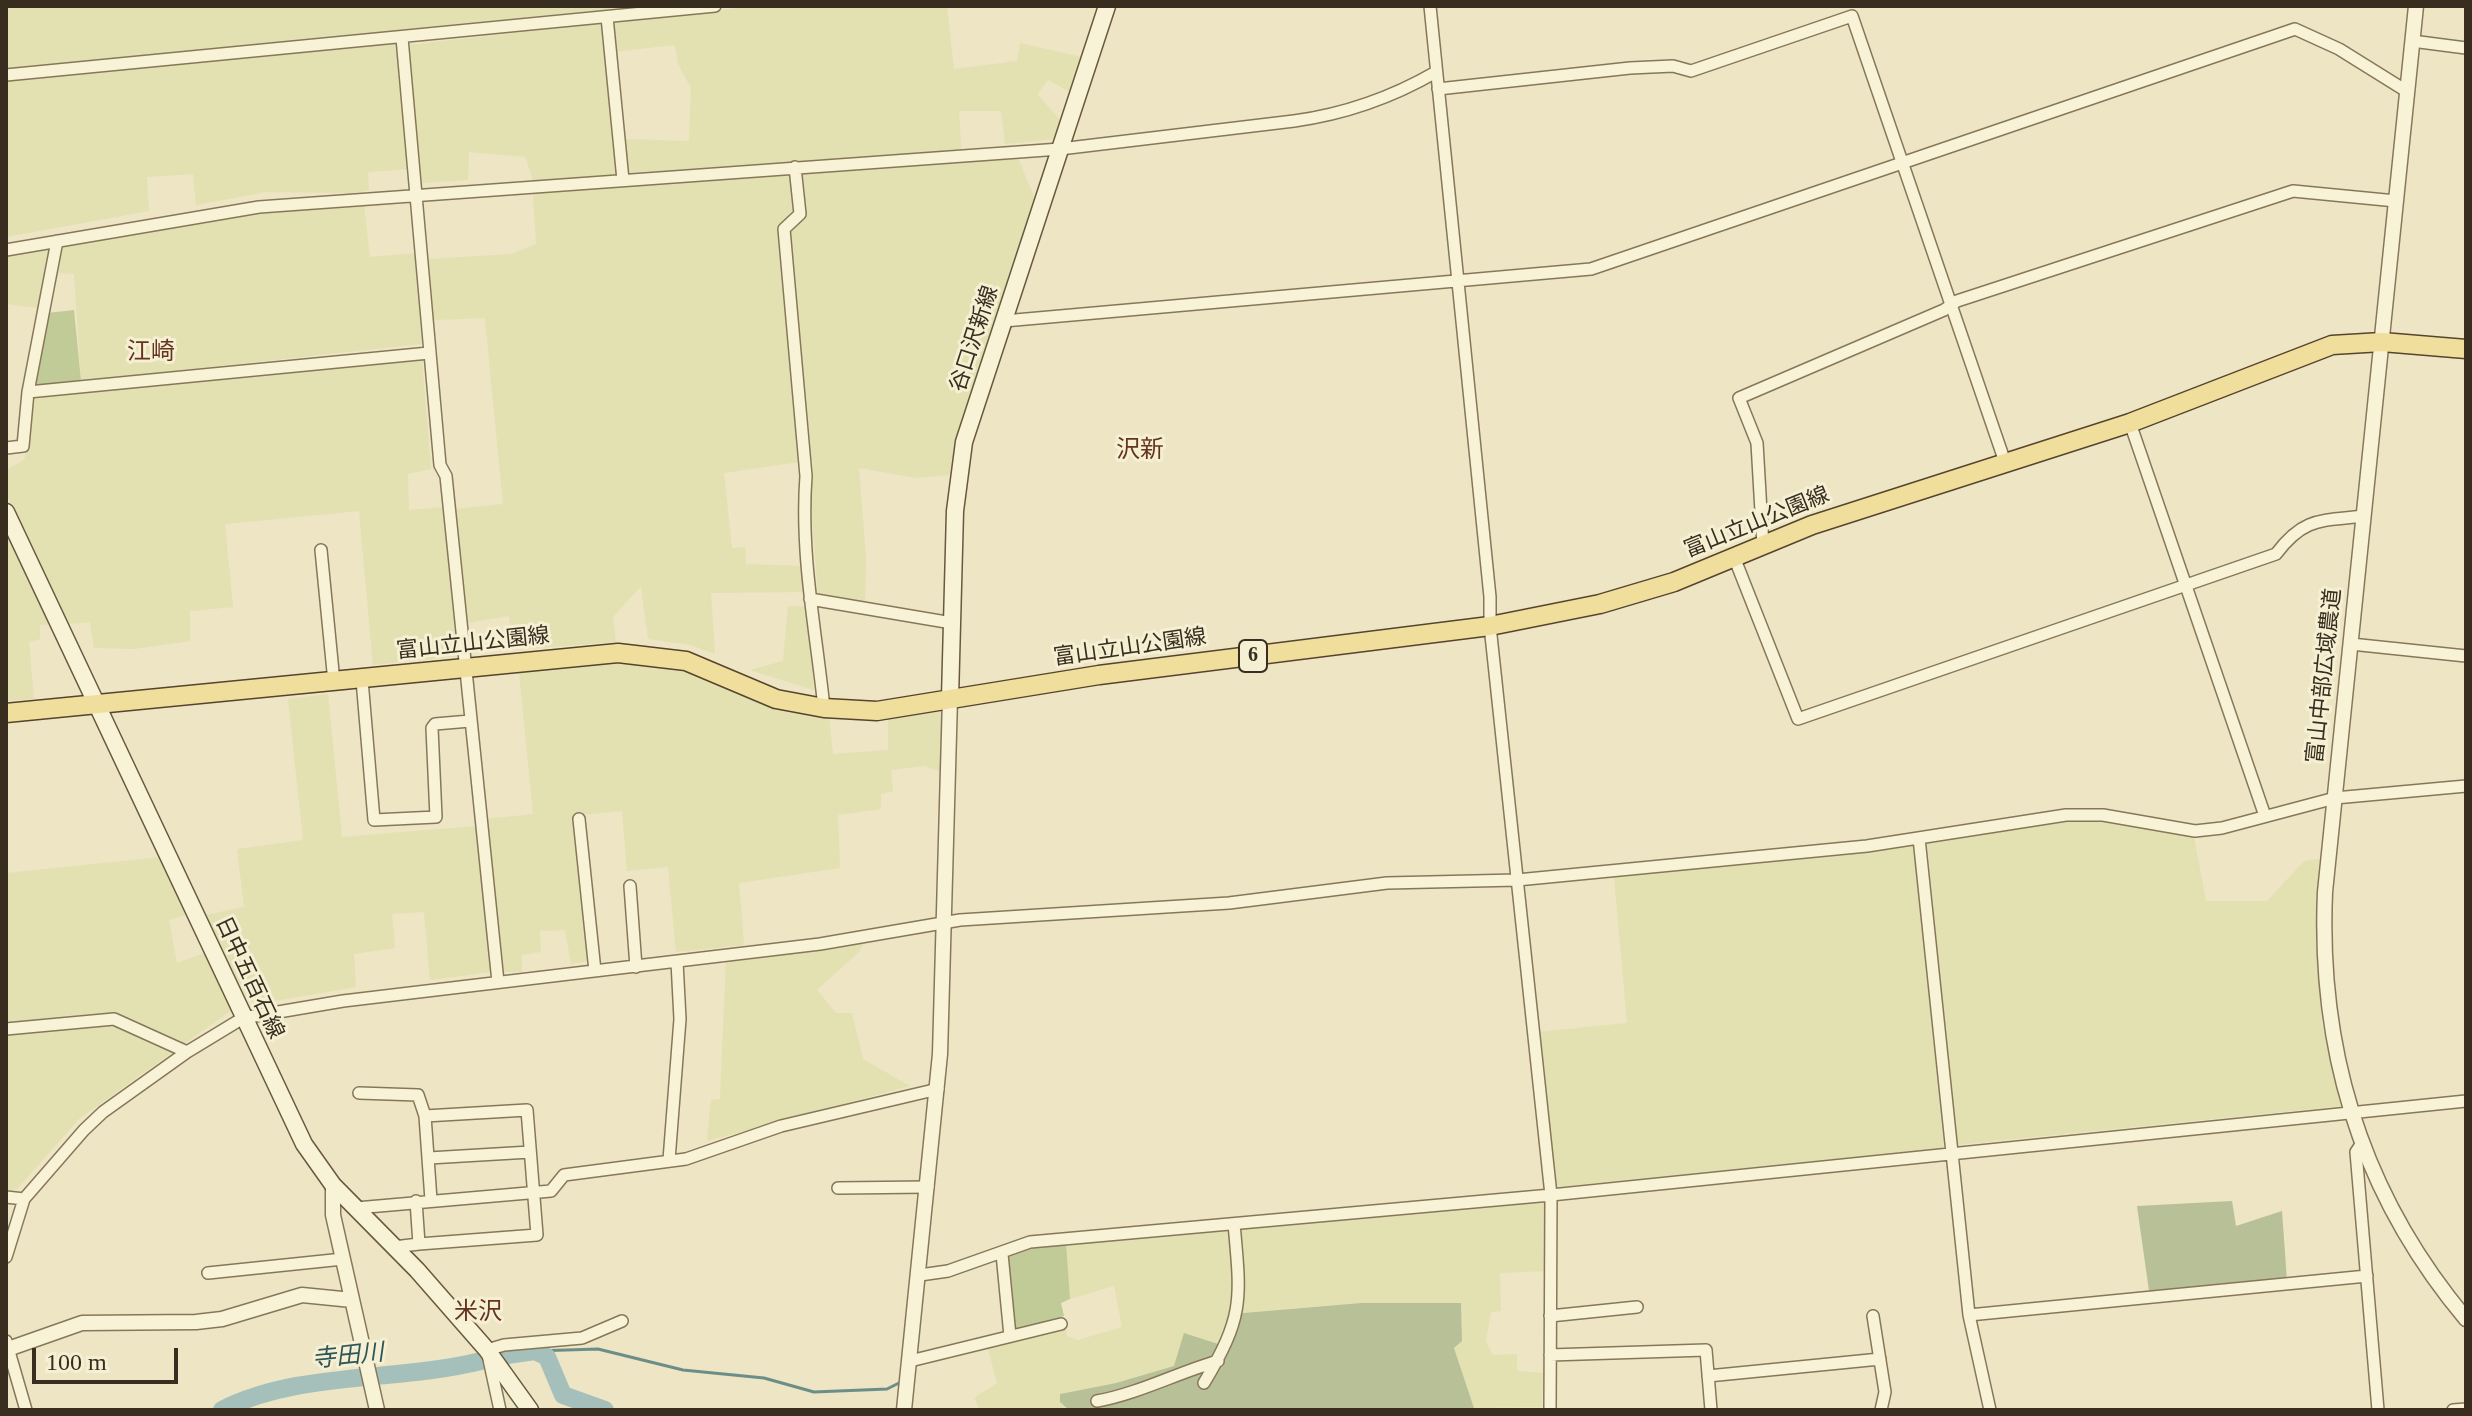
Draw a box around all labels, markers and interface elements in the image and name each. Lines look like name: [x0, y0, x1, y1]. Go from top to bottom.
street label: 谷口沢新線: [945, 283, 1005, 395]
district label: 江崎: [127, 339, 175, 367]
district label: 沢新: [1116, 437, 1164, 465]
street label: 富山立山公園線: [1681, 482, 1833, 564]
street label: 富山中部広域農道: [2303, 587, 2347, 765]
street label: 富山立山公園線: [395, 623, 551, 665]
street label: 富山立山公園線: [1052, 624, 1208, 672]
road number: 6: [1239, 640, 1267, 672]
street label: 日中五百石線: [209, 913, 289, 1043]
district label: 米沢: [454, 1299, 502, 1327]
scale bar: [36, 1332, 182, 1382]
water label: 寺田川: [311, 1339, 385, 1375]
text: 100 m: [46, 1349, 107, 1375]

